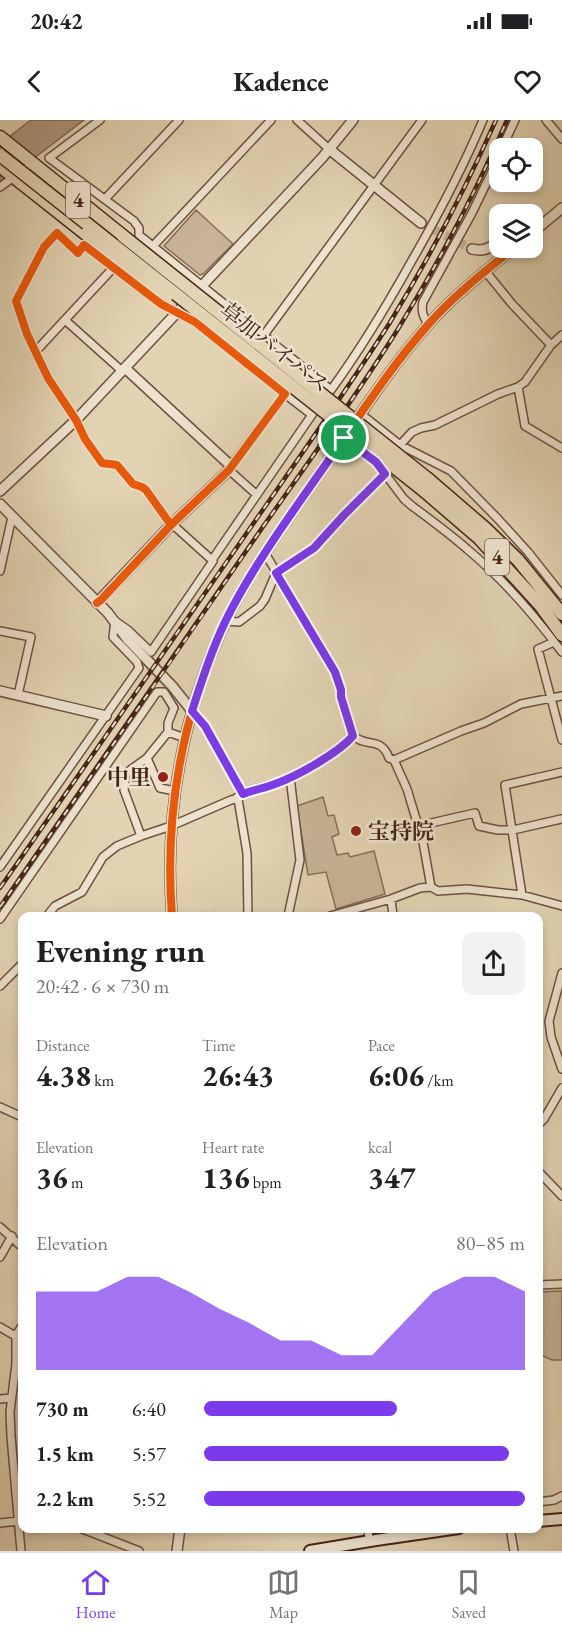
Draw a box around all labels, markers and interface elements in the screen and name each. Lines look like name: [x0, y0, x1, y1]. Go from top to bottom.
text: 20:42: [30, 7, 83, 36]
text: Kadence: [233, 64, 329, 99]
icon: back: [18, 65, 51, 98]
icon: heart: [511, 65, 544, 98]
map controls: [489, 138, 543, 258]
button: locate: [489, 138, 543, 192]
road number: 4: [66, 182, 90, 218]
button: layers: [489, 204, 543, 258]
street label: 草加バイパス: [214, 295, 335, 399]
pin: [318, 412, 369, 463]
icon: arrive: [327, 421, 360, 454]
road number: 4: [485, 539, 509, 575]
place label: 中里: [107, 763, 151, 792]
marker: 中里: [156, 770, 170, 784]
place label: 宝持院: [368, 817, 434, 846]
marker: 宝持院: [349, 824, 363, 838]
text: Evening run: [36, 929, 205, 972]
button: share: [462, 932, 525, 995]
text: 20:42 · 6 × 730 m: [36, 973, 169, 999]
text: Distance: [36, 1035, 89, 1056]
text: Time: [202, 1035, 235, 1056]
text: Pace: [368, 1035, 395, 1056]
text: 4.38: [36, 1056, 91, 1095]
text: 26:43: [202, 1056, 274, 1095]
text: 6:06: [368, 1056, 424, 1095]
text: km: [91, 1070, 114, 1091]
text: /km: [424, 1070, 454, 1091]
text: Elevation: [36, 1137, 94, 1158]
text: Heart rate: [202, 1137, 264, 1158]
text: kcal: [368, 1137, 392, 1158]
text: 36: [36, 1158, 68, 1197]
text: 136: [202, 1158, 250, 1197]
text: 347: [368, 1158, 416, 1197]
text: m: [68, 1172, 83, 1193]
text: bpm: [250, 1172, 282, 1193]
text: Elevation: [36, 1230, 108, 1256]
text: 80–85 m: [456, 1230, 525, 1256]
text: 730 m: [36, 1396, 89, 1422]
text: 6:40: [132, 1396, 166, 1422]
text: 1.5 km: [36, 1441, 94, 1467]
text: 5:57: [132, 1441, 166, 1467]
text: 2.2 km: [36, 1486, 94, 1512]
text: 5:52: [132, 1486, 166, 1512]
tab: Home: [76, 1566, 115, 1623]
tab: Map: [267, 1566, 300, 1623]
tab: Saved: [452, 1566, 486, 1623]

